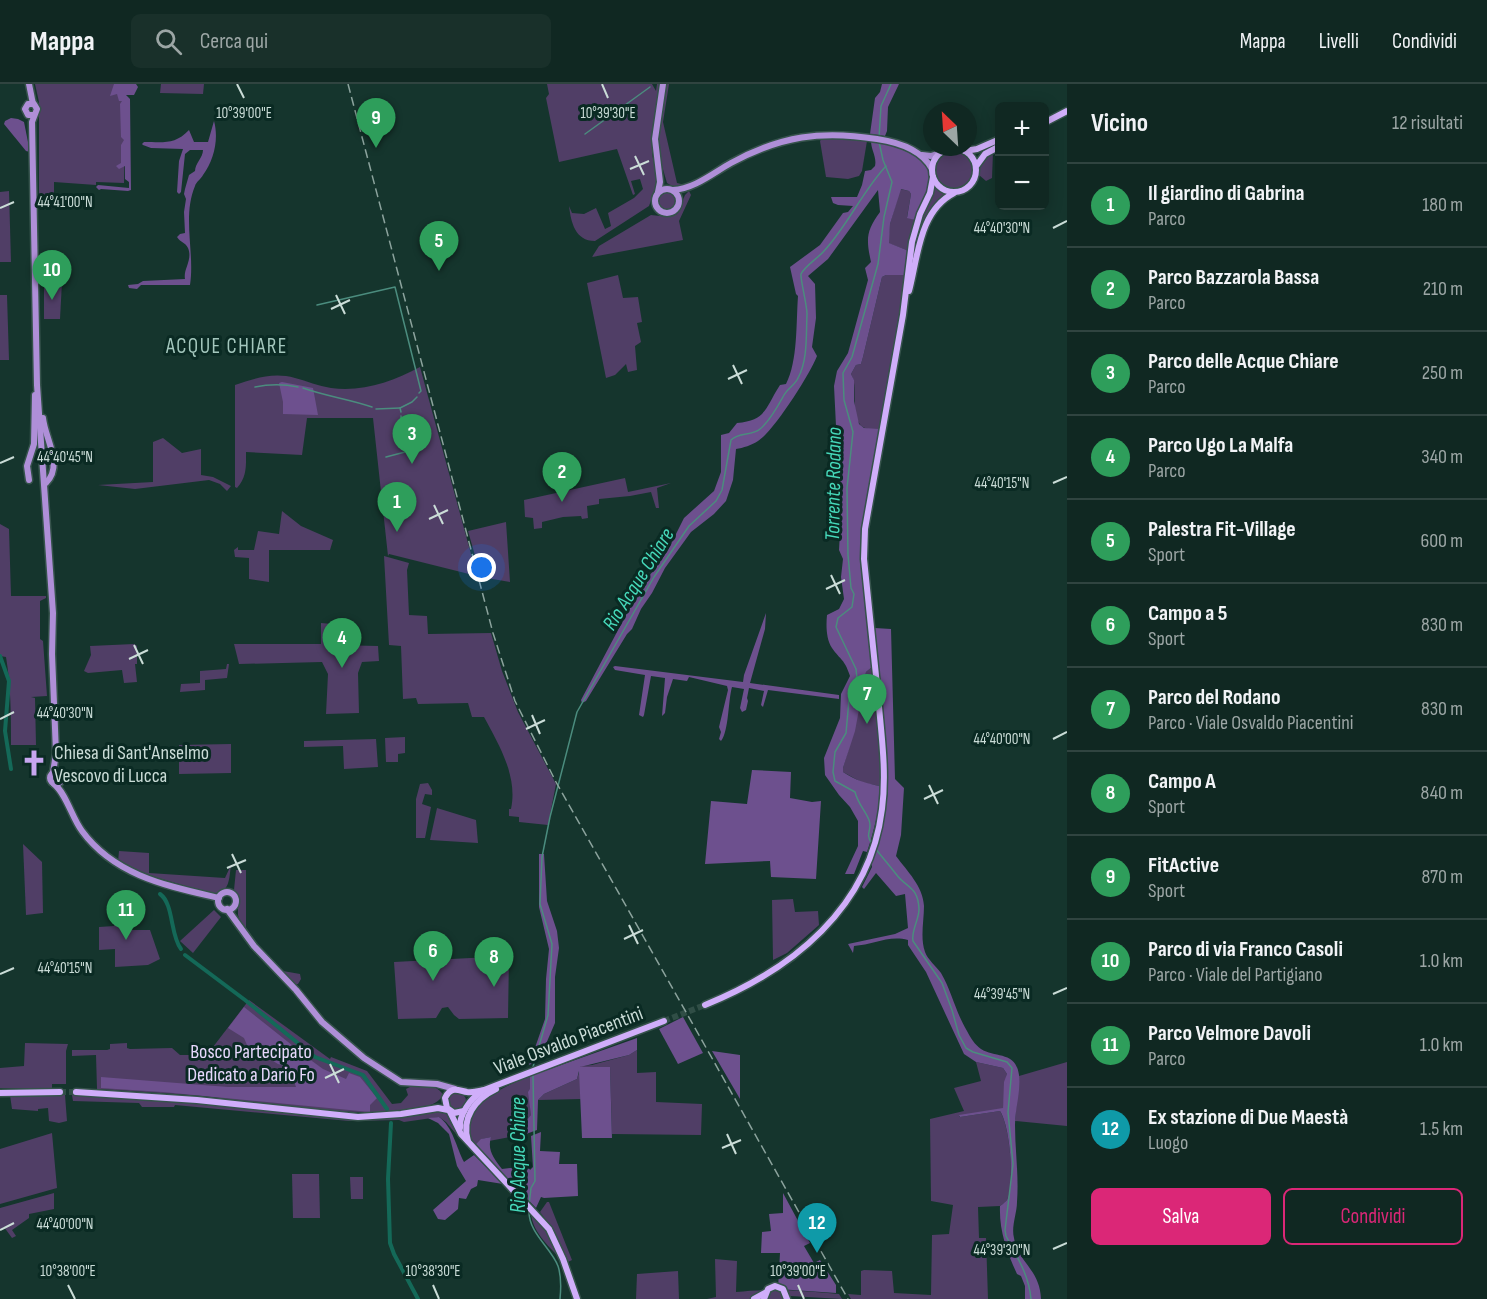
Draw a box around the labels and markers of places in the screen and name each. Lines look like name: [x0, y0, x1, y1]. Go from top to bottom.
pin: 9: [356, 98, 395, 148]
pin: 5: [420, 222, 458, 271]
pin: 10: [32, 250, 72, 300]
pin: 3: [392, 414, 432, 464]
pin: 2: [542, 452, 582, 502]
pin: 1: [378, 482, 416, 532]
pin: 4: [322, 618, 362, 668]
pin: 7: [848, 674, 886, 724]
place label: Chiesa di Sant'Anselmo Vescovo di Lucca: [54, 741, 209, 788]
church icon: Chiesa di Sant'Anselmo Vescovo di Lucca: [19, 748, 49, 778]
pin: 11: [106, 890, 146, 940]
pin: 6: [414, 932, 452, 981]
pin: 8: [474, 938, 514, 987]
pin: 12: [798, 1204, 836, 1253]

